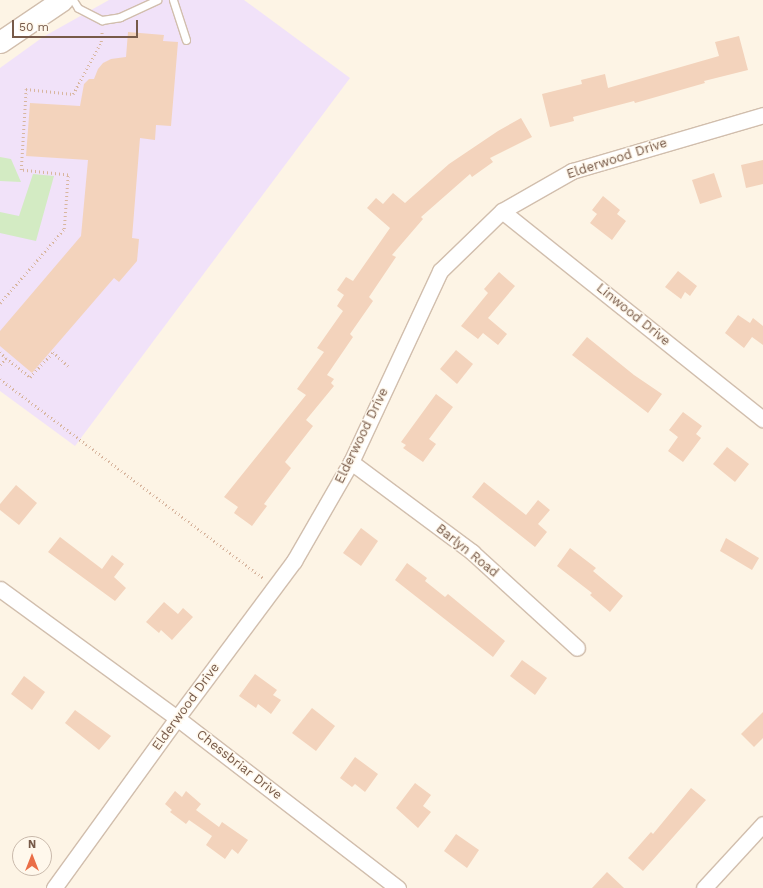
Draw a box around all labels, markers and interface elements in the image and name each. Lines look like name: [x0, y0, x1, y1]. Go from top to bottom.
scale bar: [14, 12, 140, 38]
text: 50 m: [19, 20, 49, 34]
street label: Elderwood Drive: [565, 135, 669, 183]
street label: Linwood Drive: [593, 281, 673, 349]
street label: Elderwood Drive: [332, 386, 392, 486]
street label: Barlyn Road: [433, 521, 501, 581]
street label: Elderwood Drive: [149, 660, 223, 754]
street label: Chessbriar Drive: [193, 727, 285, 803]
north arrow: [12, 836, 52, 876]
text: N: [28, 838, 36, 851]

